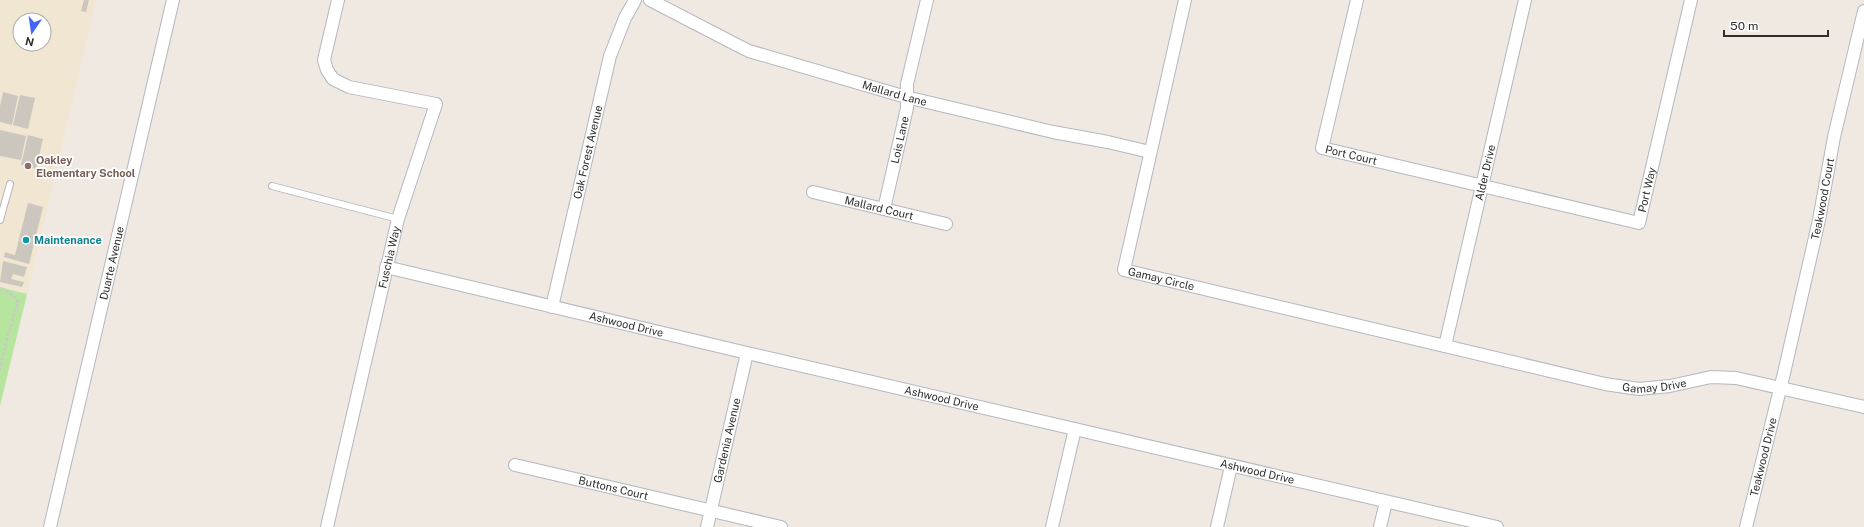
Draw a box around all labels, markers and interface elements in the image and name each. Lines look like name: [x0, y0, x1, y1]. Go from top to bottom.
north arrow: [12, 12, 52, 52]
scale bar: [1724, 12, 1828, 38]
text: 50 m: [1730, 19, 1758, 33]
text: N: [24, 35, 35, 49]
street label: Mallard Lane: [861, 79, 928, 108]
street label: Oak Forest Avenue: [571, 104, 604, 200]
street label: Lois Lane: [889, 115, 911, 165]
street label: Port Court: [1324, 143, 1378, 167]
street label: Alder Drive: [1473, 143, 1497, 202]
place label: Oakley Elementary School: [36, 154, 136, 179]
street label: Teakwood Court: [1809, 157, 1836, 241]
marker: Oakley Elementary School: [23, 161, 33, 171]
street label: Port Way: [1636, 166, 1658, 213]
street label: Mallard Court: [843, 194, 915, 222]
street label: Duarte Avenue: [97, 225, 126, 301]
street label: Fuschia Way: [376, 225, 402, 289]
place label: Maintenance: [34, 234, 102, 246]
marker: Maintenance: [21, 235, 31, 245]
street label: Gamay Circle: [1127, 265, 1196, 292]
street label: Ashwood Drive: [588, 310, 665, 339]
street label: Gamay Drive: [1622, 377, 1688, 395]
street label: Ashwood Drive: [903, 384, 980, 413]
street label: Gardenia Avenue: [711, 397, 743, 484]
street label: Teakwood Drive: [1748, 416, 1779, 498]
street label: Ashwood Drive: [1219, 457, 1296, 486]
street label: Buttons Court: [577, 474, 649, 502]

